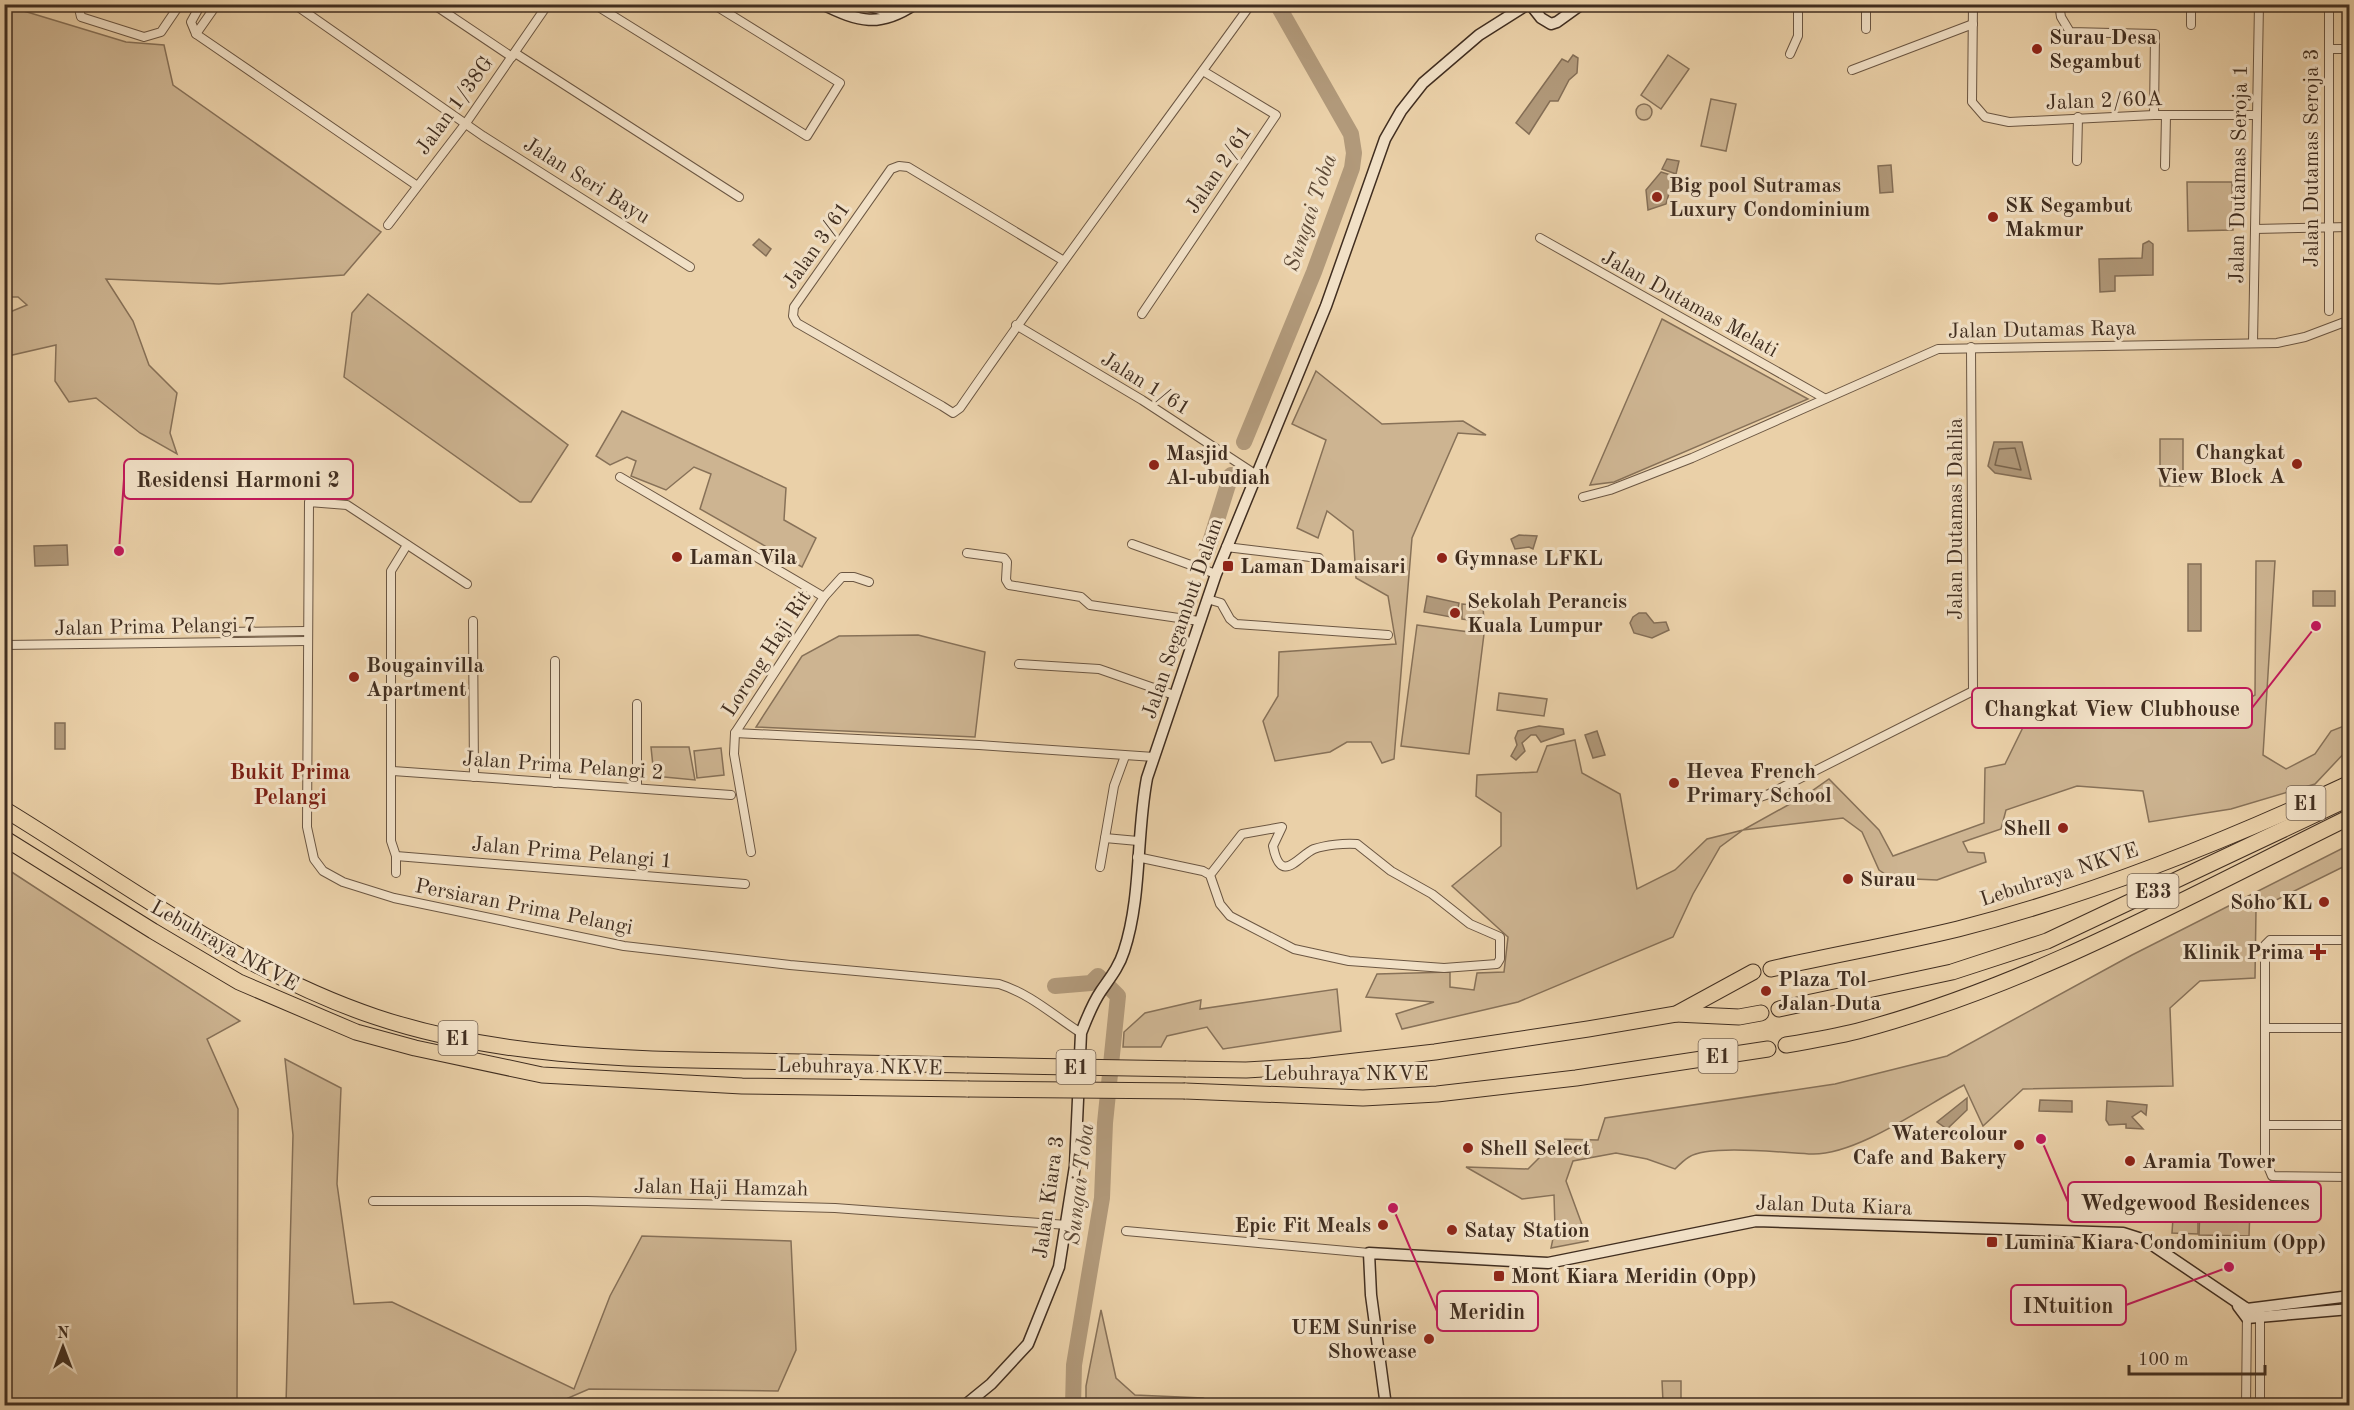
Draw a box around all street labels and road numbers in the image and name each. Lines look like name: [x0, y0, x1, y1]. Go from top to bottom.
street label: Jalan Dutamas Seroja 3: [2302, 48, 2323, 268]
street label: Jalan 1/38G: [413, 53, 498, 159]
street label: Jalan Dutamas Seroja 1: [2227, 64, 2252, 284]
street label: Jalan 2/60A: [2045, 89, 2163, 114]
street label: Jalan 2/61: [1182, 122, 1256, 218]
street label: Jalan Seri Bayu: [519, 134, 653, 229]
street label: Jalan 3/61: [780, 198, 855, 293]
street label: Jalan Dutamas Melati: [1597, 247, 1781, 362]
street label: Jalan Dutamas Raya: [1948, 318, 2136, 343]
street label: Jalan 1/61: [1097, 349, 1194, 420]
street label: Jalan Dutamas Dahlia: [1946, 418, 1967, 620]
street label: Jalan Segambut Dalam: [1139, 515, 1228, 722]
street label: Lorong Haji Rit: [719, 587, 816, 720]
street label: Jalan Prima Pelangi 7: [54, 615, 256, 640]
street label: Jalan Prima Pelangi 2: [462, 749, 664, 784]
road number: E1: [2286, 786, 2326, 820]
street label: Jalan Prima Pelangi 1: [470, 834, 673, 873]
street label: Lebuhraya NKVE: [1978, 840, 2141, 911]
road number: E33: [2128, 874, 2178, 908]
street label: Persiaran Prima Pelangi: [413, 876, 634, 939]
street label: Lebuhraya NKVE: [147, 897, 302, 996]
road number: E1: [438, 1021, 478, 1055]
road number: E1: [1698, 1039, 1738, 1073]
road number: E1: [1056, 1050, 1096, 1084]
street label: Lebuhraya NKVE: [777, 1056, 943, 1079]
street label: Lebuhraya NKVE: [1263, 1064, 1429, 1085]
street label: Jalan Kiara 3: [1030, 1134, 1069, 1260]
street label: Jalan Haji Hamzah: [633, 1176, 809, 1201]
street label: Jalan Duta Kiara: [1755, 1193, 1913, 1220]

